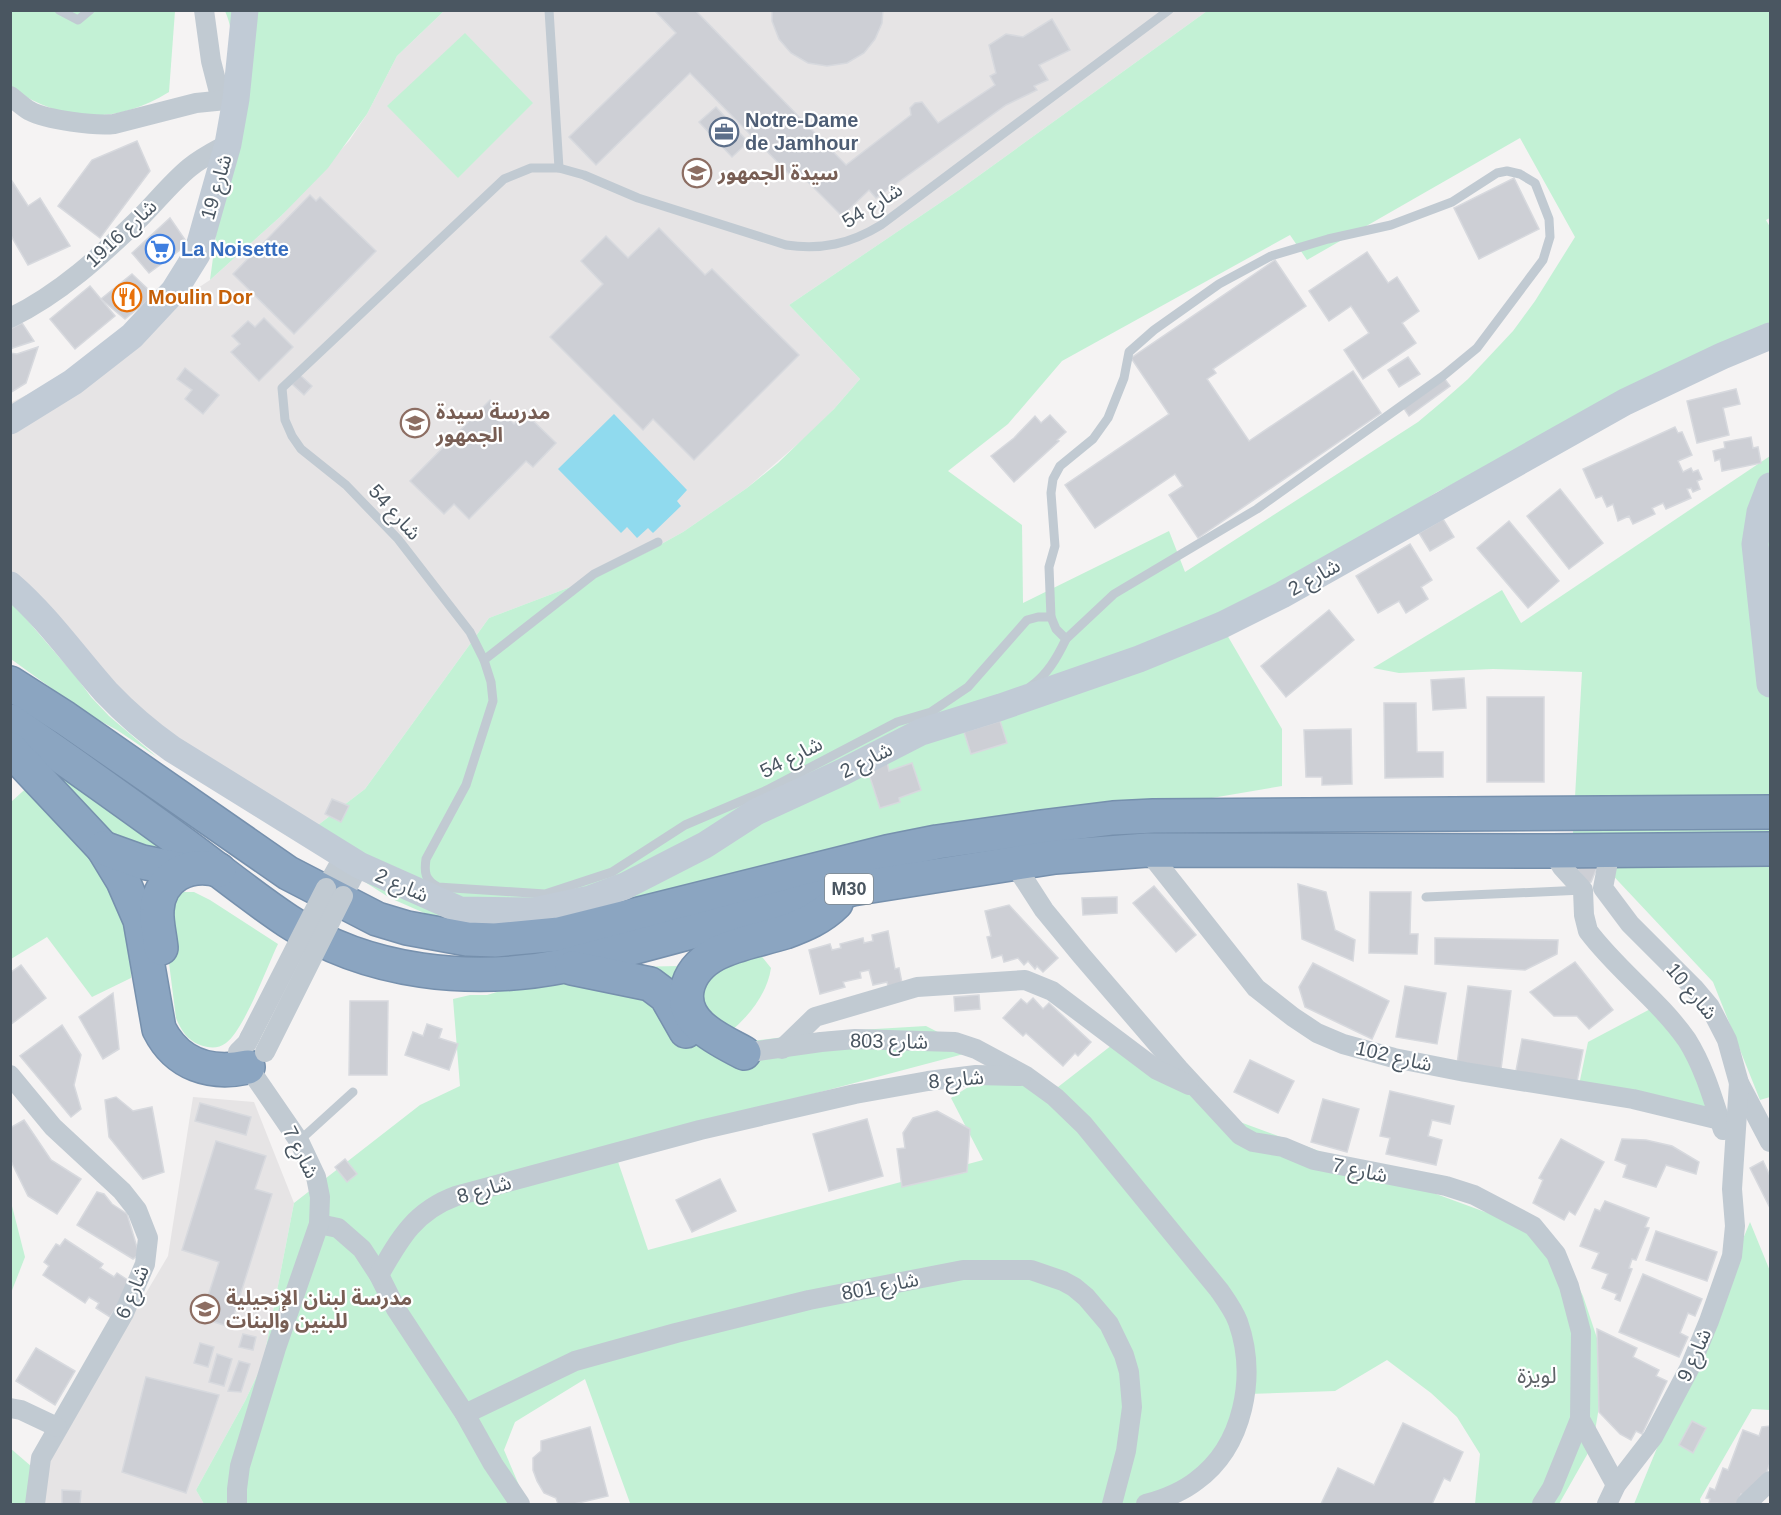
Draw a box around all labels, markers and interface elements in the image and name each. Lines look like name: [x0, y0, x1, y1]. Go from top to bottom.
place label: Notre-Dame de Jamhour: [745, 109, 859, 154]
office icon: Notre-Dame de Jamhour: [708, 116, 740, 148]
street label: شارع 19: [196, 152, 240, 223]
school or university icon: سيدة الجمهور: [681, 157, 713, 189]
place label: سيدة الجمهور: [717, 162, 839, 185]
street label: شارع 54: [838, 178, 908, 235]
street label: شارع 1916: [81, 195, 164, 274]
supermarket icon: La Noisette: [144, 233, 176, 265]
place label: La Noisette: [181, 238, 289, 260]
restaurant icon: Moulin Dor: [111, 281, 143, 313]
place label: Moulin Dor: [148, 286, 253, 308]
place label: مدرسة سيدة الجمهور: [435, 401, 550, 447]
school or university icon: مدرسة سيدة الجمهور: [399, 407, 431, 439]
street label: شارع 54: [362, 480, 426, 547]
street label: شارع 2: [1284, 554, 1346, 604]
street label: شارع 54: [756, 732, 828, 786]
street label: شارع 2: [836, 738, 898, 786]
street label: شارع 2: [370, 864, 432, 910]
road number: M30: [825, 874, 873, 904]
street label: شارع 10: [1659, 958, 1722, 1026]
street label: شارع 803: [850, 1029, 928, 1057]
street label: شارع 102: [1353, 1037, 1434, 1079]
street label: شارع 8: [927, 1066, 985, 1096]
street label: شارع 7: [275, 1122, 323, 1184]
street label: شارع 7: [1330, 1153, 1390, 1190]
street label: شارع 8: [454, 1171, 515, 1211]
street label: شارع 6: [111, 1262, 157, 1323]
street label: شارع 801: [840, 1268, 921, 1308]
place label: مدرسة لبنان الإنجيلية للبنين والبنات: [226, 1287, 412, 1333]
school or university icon: مدرسة لبنان الإنجيلية للبنين والبنات: [189, 1293, 221, 1325]
street label: شارع 9: [1673, 1325, 1719, 1387]
district label: لويزة: [1517, 1363, 1557, 1388]

